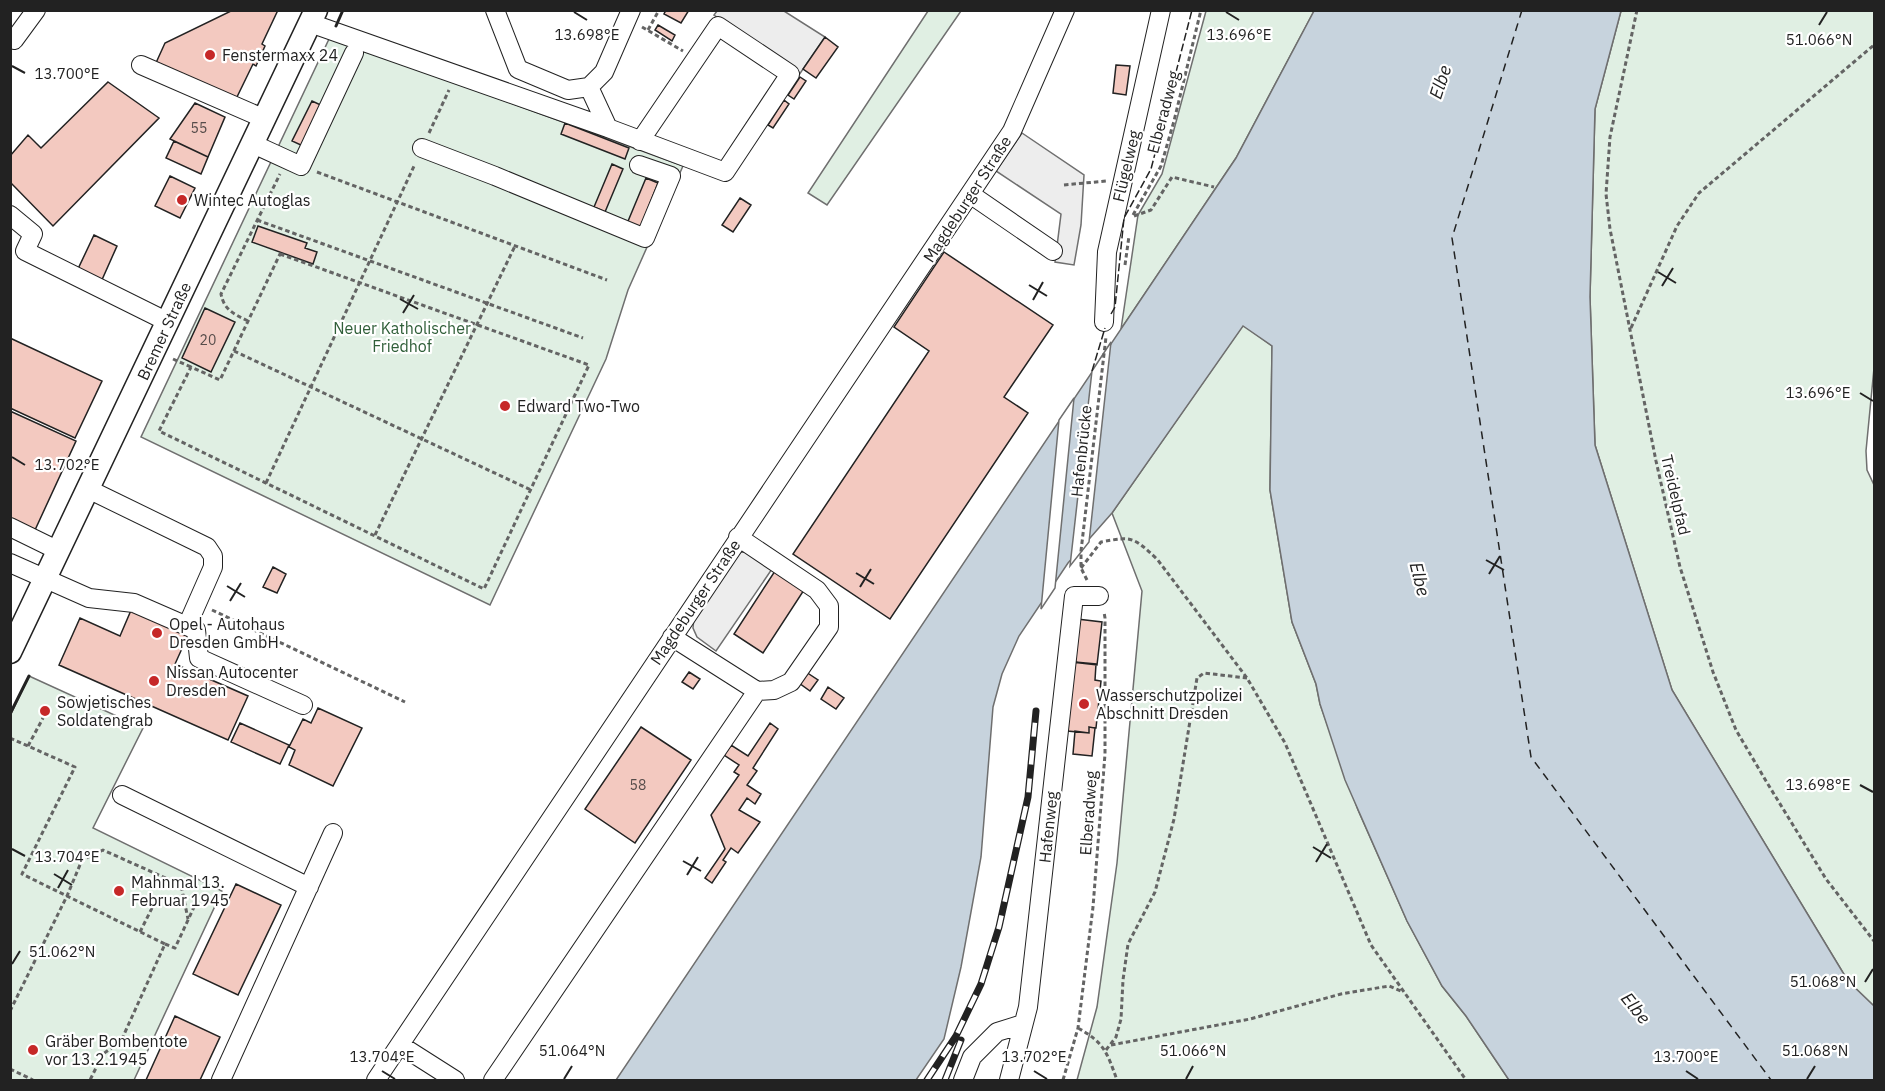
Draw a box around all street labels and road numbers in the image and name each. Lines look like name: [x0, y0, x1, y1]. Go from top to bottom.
street label: Elberadweg: [1142, 68, 1184, 156]
street label: Flügelweg: [1108, 128, 1144, 204]
street label: Magdeburger Straße: [919, 132, 1016, 266]
street label: Bremer Straße: [133, 279, 195, 383]
street label: Hafenbrücke: [1066, 404, 1096, 498]
street label: Treidelpfad: [1657, 453, 1695, 537]
street label: Magdeburger Straße: [646, 535, 744, 668]
street label: Elberadweg: [1075, 769, 1101, 856]
street label: Hafenweg: [1034, 790, 1062, 864]

